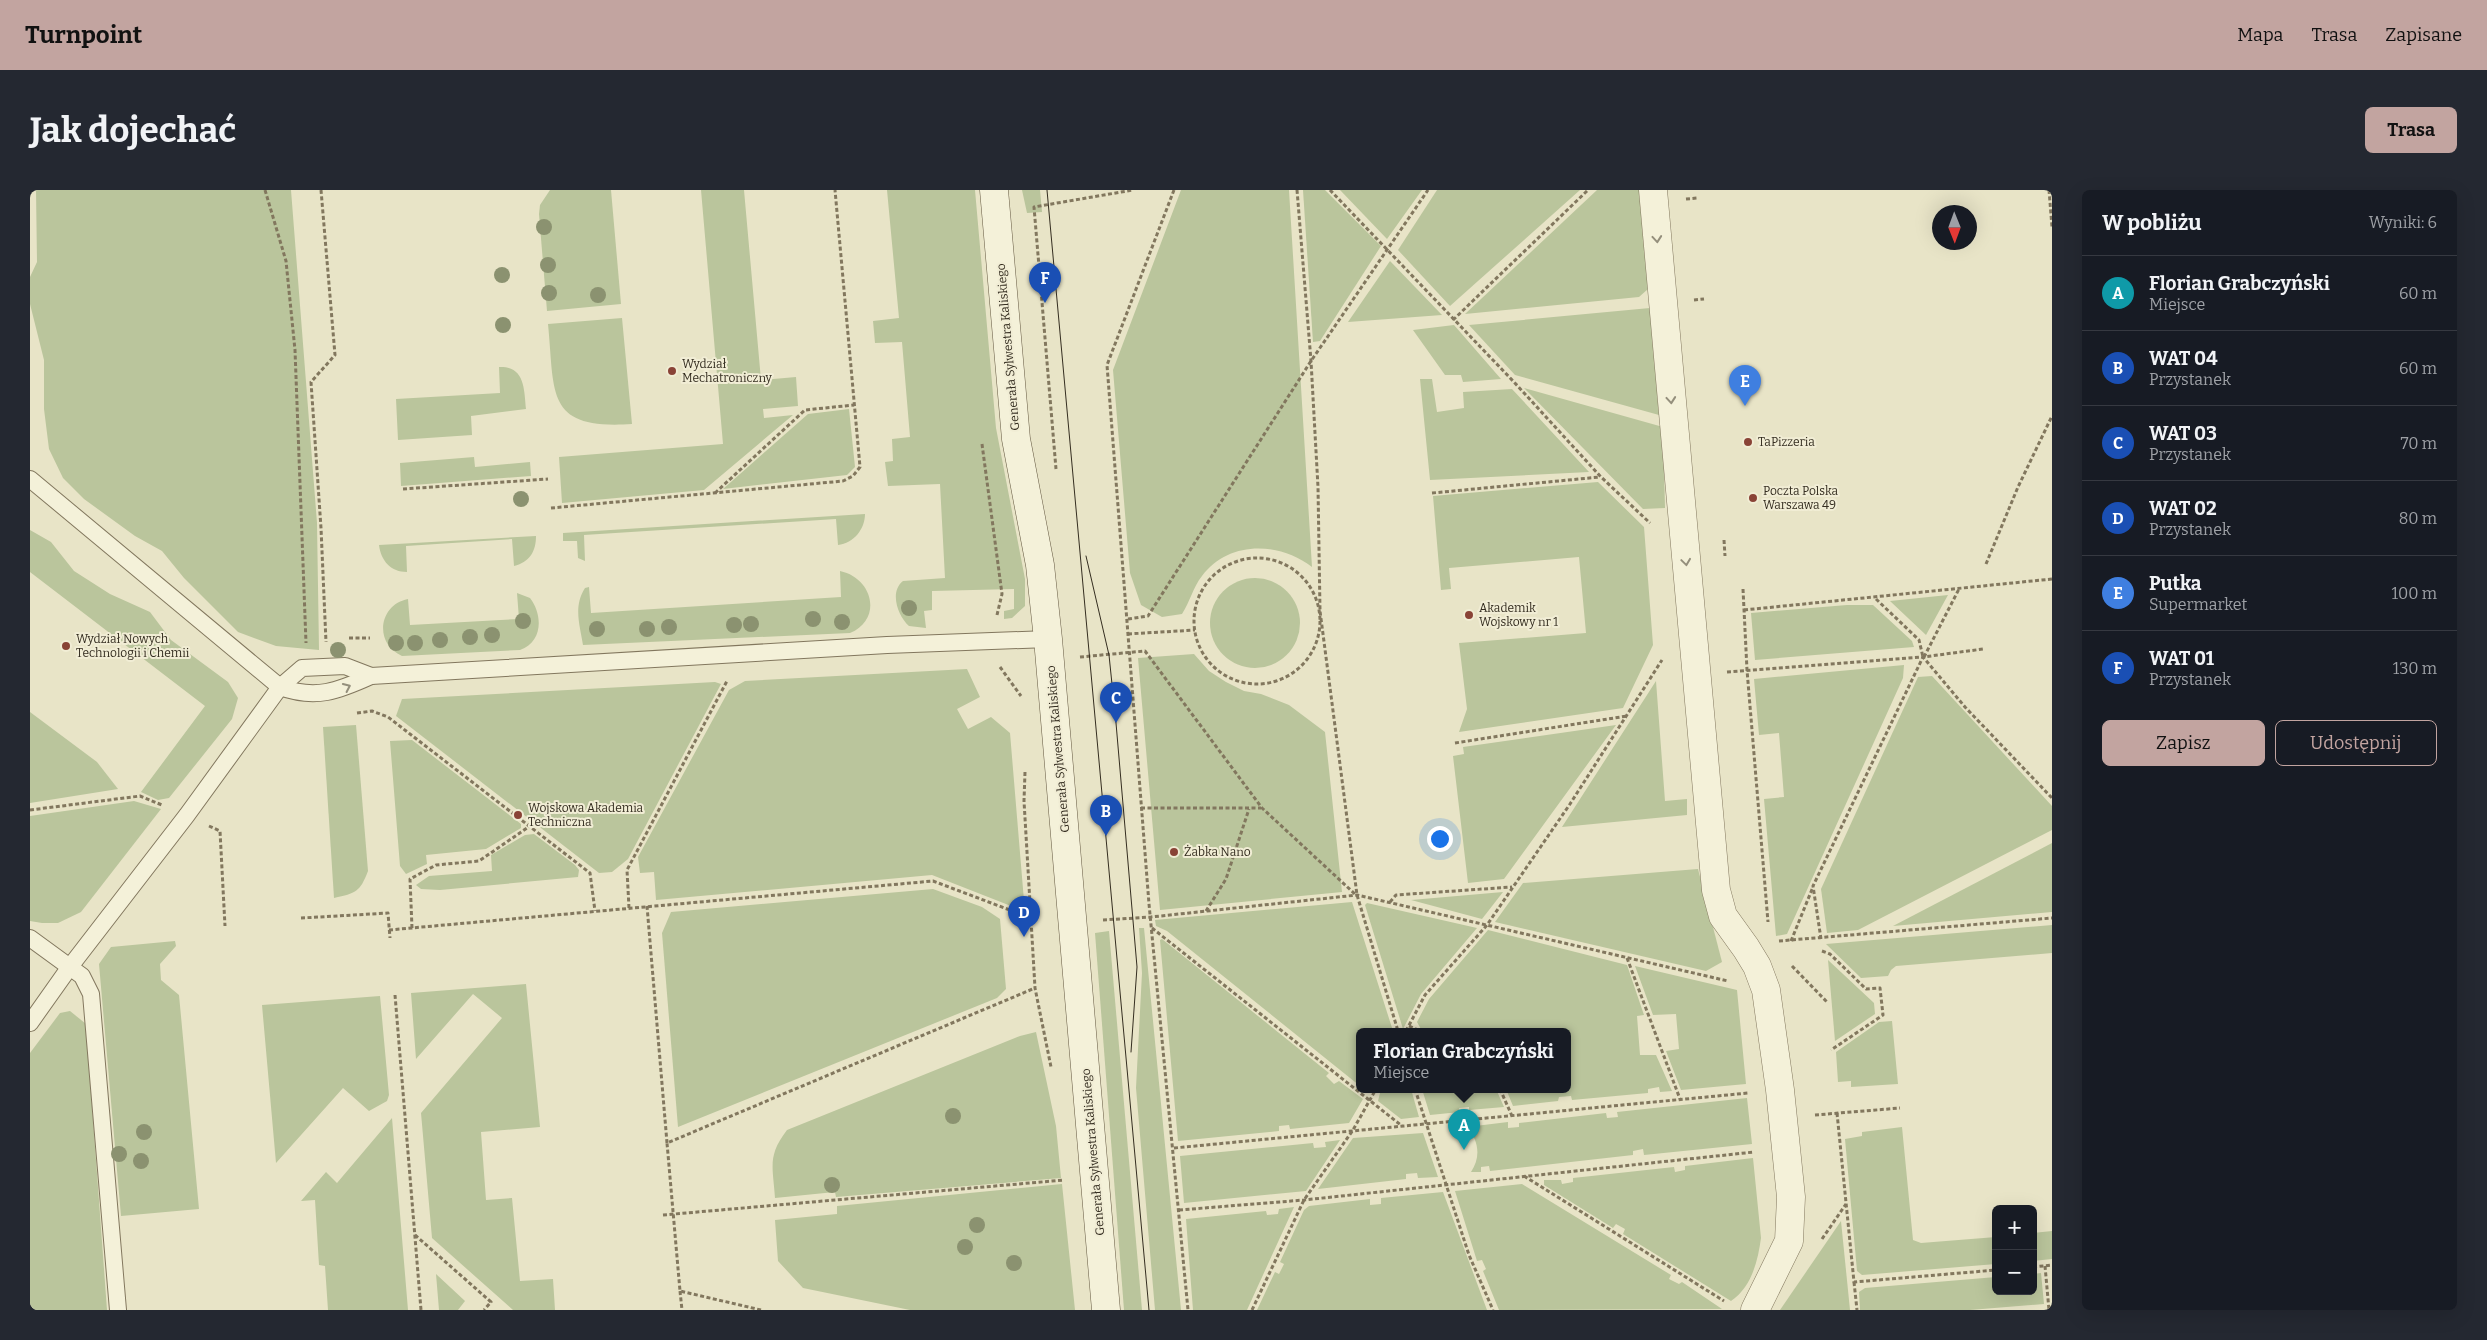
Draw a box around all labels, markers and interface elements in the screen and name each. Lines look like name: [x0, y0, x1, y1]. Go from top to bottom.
text: Turnpoint: [25, 21, 142, 49]
text: Mapa: [2237, 24, 2283, 46]
text: Trasa: [2311, 24, 2357, 46]
text: Zapisane: [2385, 24, 2462, 46]
button: Trasa: [2365, 107, 2457, 153]
text: Jak dojechać: [30, 109, 236, 151]
north arrow: [1932, 205, 1977, 250]
text: W pobliżu: [2102, 210, 2202, 236]
text: Wyniki: 6: [2369, 213, 2437, 232]
one-way arrow: [1651, 235, 1662, 243]
pin: F: [1029, 262, 1061, 303]
street label: Generała Sylwestra Kaliskiego: [994, 263, 1022, 431]
text: Florian Grabczyński: [2149, 272, 2330, 295]
text: A: [2112, 284, 2124, 303]
text: 60 m: [2399, 284, 2437, 303]
text: Miejsce: [2149, 295, 2205, 314]
text: WAT 04: [2149, 347, 2218, 370]
place label: Wydział Mechatroniczny: [682, 357, 773, 385]
text: B: [2113, 359, 2123, 378]
text: 60 m: [2399, 359, 2437, 378]
marker: Wydział Mechatroniczny: [666, 365, 678, 377]
pin: E: [1729, 365, 1761, 406]
text: Przystanek: [2149, 370, 2231, 389]
one-way arrow: [1665, 397, 1676, 405]
text: WAT 03: [2149, 422, 2217, 445]
text: C: [2113, 434, 2123, 453]
text: 70 m: [2401, 434, 2437, 453]
place label: TaPizzeria: [1758, 435, 1815, 449]
marker: TaPizzeria: [1742, 436, 1754, 448]
text: Przystanek: [2149, 445, 2231, 464]
place label: Poczta Polska Warszawa 49: [1763, 484, 1838, 512]
marker: Poczta Polska Warszawa 49: [1747, 492, 1759, 504]
text: WAT 02: [2149, 497, 2217, 520]
text: D: [2112, 509, 2124, 528]
text: 80 m: [2399, 509, 2437, 528]
text: Przystanek: [2149, 520, 2231, 539]
one-way arrow: [1680, 558, 1690, 567]
text: Putka: [2149, 572, 2201, 595]
text: E: [2113, 584, 2123, 603]
text: 100 m: [2392, 584, 2437, 603]
text: Supermarket: [2149, 595, 2247, 614]
place label: Akademik Wojskowy nr 1: [1479, 601, 1558, 629]
marker: Akademik Wojskowy nr 1: [1463, 609, 1475, 621]
place label: Wydział Nowych Technologii i Chemii: [76, 632, 190, 660]
marker: Wydział Nowych Technologii i Chemii: [60, 640, 72, 652]
text: WAT 01: [2149, 647, 2214, 670]
text: F: [2114, 659, 2123, 678]
text: 130 m: [2393, 659, 2437, 678]
street label: Generała Sylwestra Kaliskiego: [1044, 665, 1072, 833]
text: Przystanek: [2149, 670, 2231, 689]
pin: C: [1100, 682, 1132, 723]
one-way arrow: [342, 683, 351, 693]
button: Zapisz: [2102, 720, 2265, 766]
button: Udostępnij: [2275, 720, 2437, 766]
pin: B: [1090, 795, 1122, 836]
place label: Wojskowa Akademia Techniczna: [528, 801, 644, 829]
marker: Wojskowa Akademia Techniczna: [512, 809, 524, 821]
your location: [1427, 826, 1453, 852]
place label: Żabka Nano: [1184, 844, 1251, 859]
marker: Żabka Nano: [1168, 846, 1180, 858]
pin: D: [1008, 896, 1040, 937]
popup: [1356, 1028, 1571, 1093]
text: Florian Grabczyński: [1373, 1040, 1554, 1063]
text: Miejsce: [1373, 1063, 1429, 1082]
street label: Generała Sylwestra Kaliskiego: [1079, 1068, 1107, 1236]
pin: A: [1448, 1109, 1480, 1150]
map controls: [1992, 1205, 2037, 1295]
button: +: [1992, 1205, 2037, 1250]
button: −: [1992, 1250, 2037, 1295]

